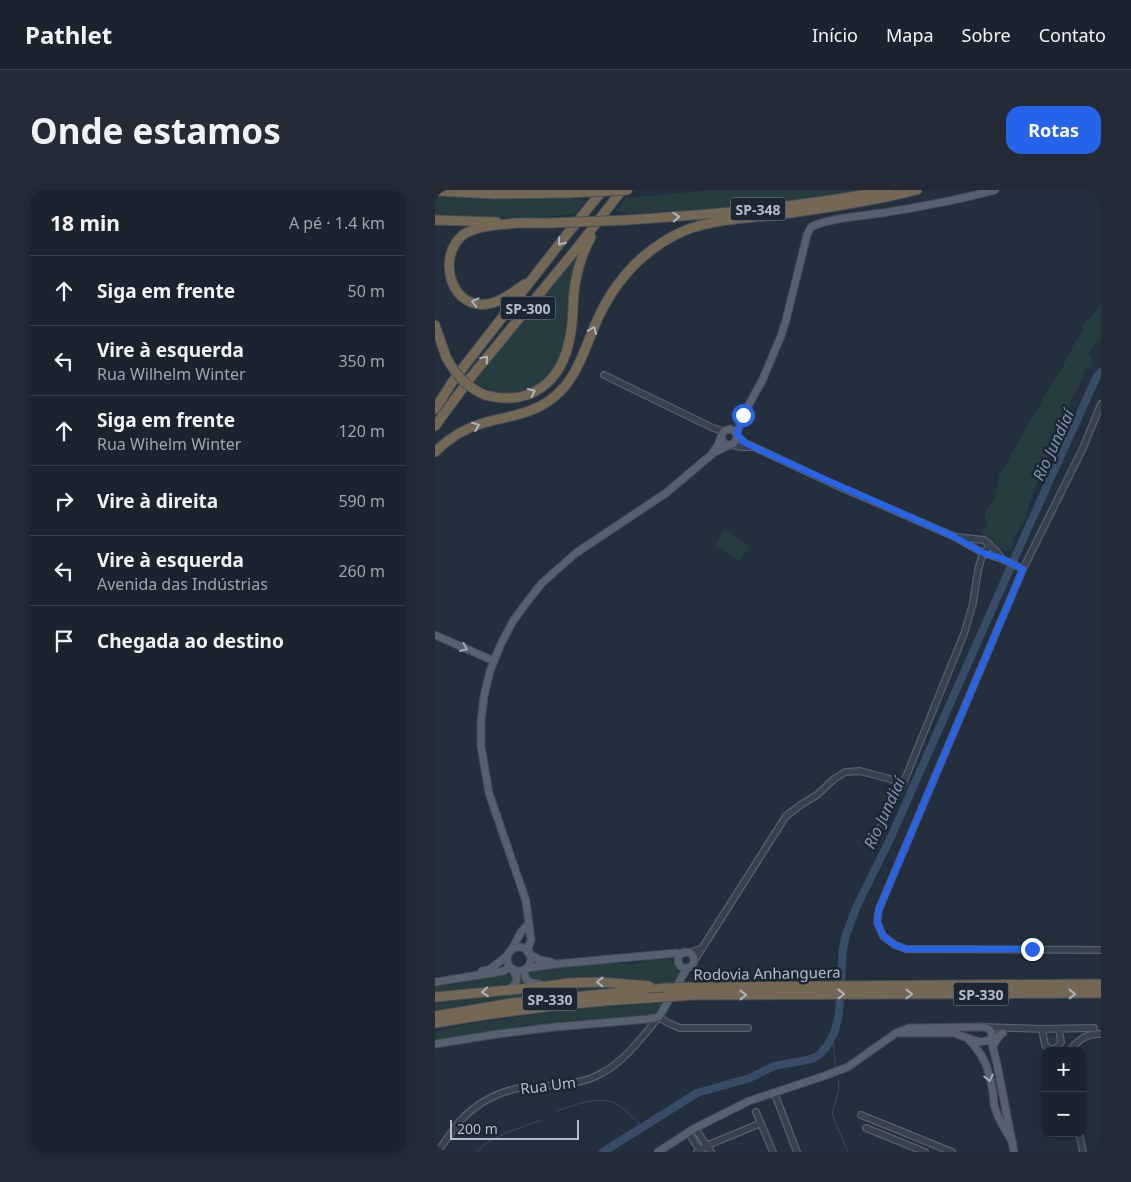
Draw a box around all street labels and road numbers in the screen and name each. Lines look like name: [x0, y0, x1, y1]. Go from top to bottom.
road number: SP-348: [731, 198, 785, 220]
road number: SP-300: [501, 296, 555, 320]
street label: Rodovia Anhanguera: [693, 962, 841, 984]
road number: SP-330: [953, 982, 1009, 1006]
road number: SP-330: [523, 988, 577, 1011]
street label: Rua Um: [519, 1072, 577, 1098]

